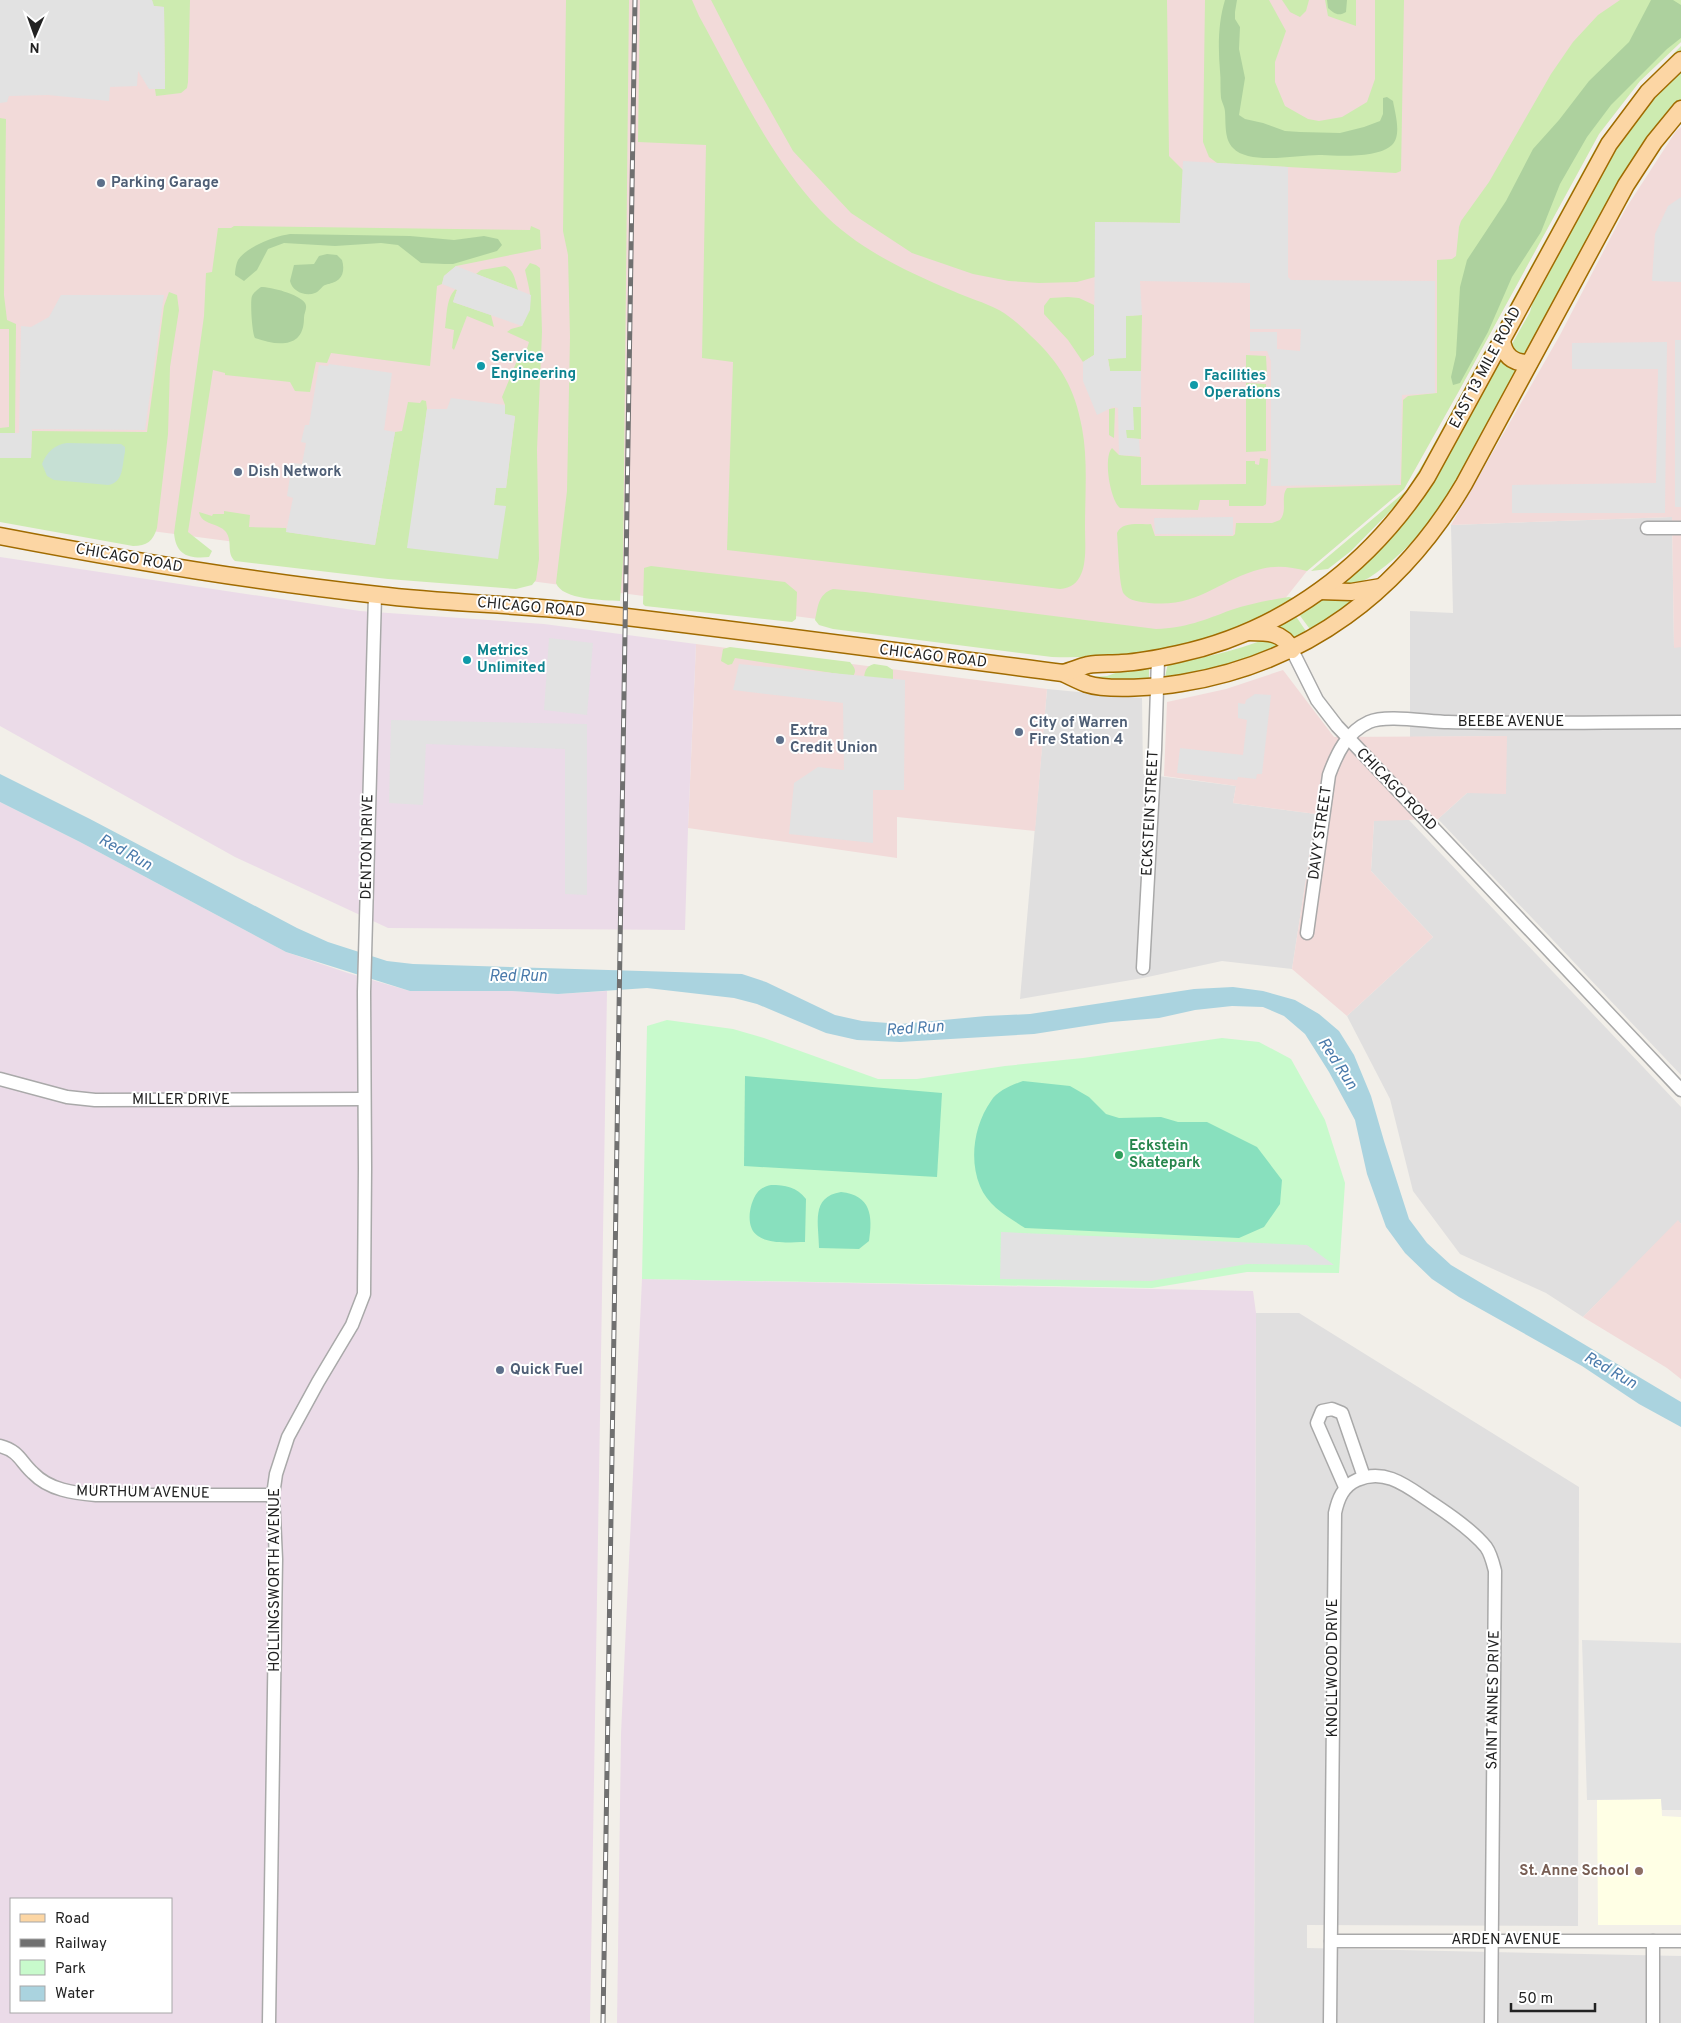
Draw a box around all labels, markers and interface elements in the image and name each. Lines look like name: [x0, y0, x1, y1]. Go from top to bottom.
north arrow: [10, 10, 60, 60]
text: N: [29, 38, 40, 55]
place label: Parking Garage: [111, 174, 219, 193]
marker: Parking Garage: [95, 177, 107, 189]
street label: EAST 13 MILE ROAD: [1446, 304, 1526, 432]
place label: Service Engineering: [491, 348, 576, 384]
marker: Service Engineering: [475, 360, 487, 372]
place label: Facilities Operations: [1204, 367, 1281, 403]
marker: Facilities Operations: [1188, 379, 1200, 391]
place label: Dish Network: [248, 463, 342, 482]
marker: Dish Network: [232, 466, 244, 478]
street label: CHICAGO ROAD: [74, 540, 184, 578]
street label: CHICAGO ROAD: [476, 594, 586, 622]
street label: CHICAGO ROAD: [878, 641, 988, 673]
place label: Metrics Unlimited: [477, 642, 546, 678]
marker: Metrics Unlimited: [461, 654, 473, 666]
street label: BEEBE AVENUE: [1458, 713, 1564, 732]
place label: City of Warren Fire Station 4: [1029, 714, 1128, 750]
place label: Extra Credit Union: [790, 722, 878, 758]
marker: City of Warren Fire Station 4: [1013, 726, 1025, 738]
marker: Extra Credit Union: [774, 734, 786, 746]
street label: CHICAGO ROAD: [1352, 744, 1440, 836]
street label: ECKSTEIN STREET: [1138, 750, 1164, 876]
street label: DAVY STREET: [1305, 785, 1337, 881]
street label: DENTON DRIVE: [358, 794, 378, 900]
water label: Red Run: [95, 830, 155, 876]
water label: Red Run: [489, 967, 547, 987]
water label: Red Run: [885, 1017, 945, 1041]
water label: Red Run: [1313, 1034, 1361, 1094]
street label: MILLER DRIVE: [132, 1091, 230, 1110]
place label: Eckstein Skatepark: [1129, 1137, 1200, 1173]
marker: Eckstein Skatepark: [1113, 1149, 1125, 1161]
water label: Red Run: [1580, 1348, 1640, 1394]
place label: Quick Fuel: [510, 1361, 583, 1380]
marker: Quick Fuel: [494, 1364, 506, 1376]
street label: MURTHUM AVENUE: [76, 1482, 210, 1504]
street label: HOLLINGSWORTH AVENUE: [266, 1488, 285, 1672]
street label: KNOLLWOOD DRIVE: [1324, 1599, 1343, 1737]
street label: SAINT ANNES DRIVE: [1483, 1630, 1505, 1770]
place label: St. Anne School: [1519, 1862, 1629, 1881]
marker: St. Anne School: [1633, 1865, 1645, 1877]
legend: [10, 1898, 172, 2013]
text: Road: [55, 1910, 90, 1929]
street label: ARDEN AVENUE: [1451, 1931, 1561, 1950]
text: Railway: [55, 1935, 107, 1954]
text: Park: [55, 1960, 86, 1979]
scale bar: [1511, 1980, 1595, 2012]
text: Water: [55, 1985, 95, 2004]
text: 50 m: [1518, 1990, 1553, 2009]

